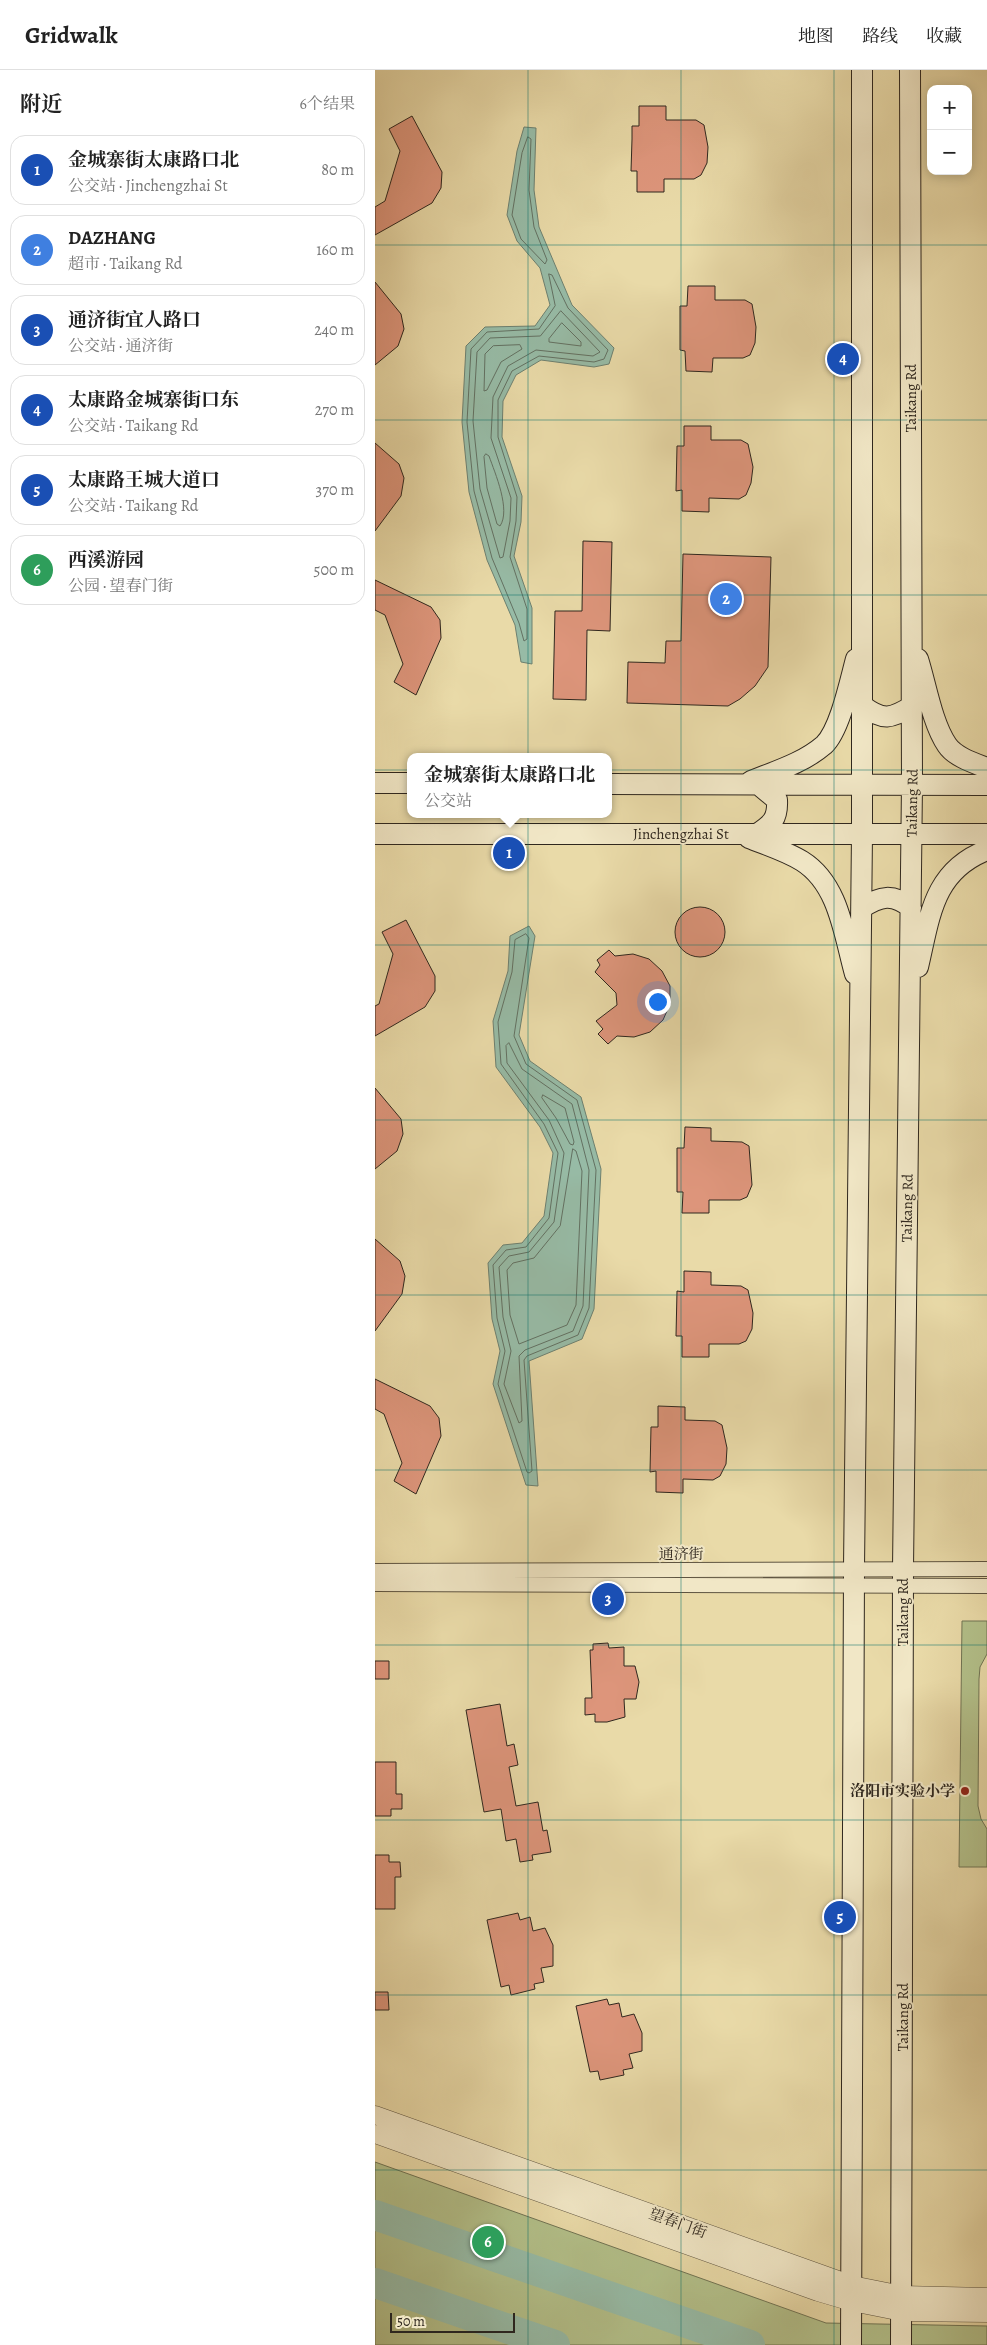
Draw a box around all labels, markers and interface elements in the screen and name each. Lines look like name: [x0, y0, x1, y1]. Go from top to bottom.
text: Gridwalk: [25, 19, 118, 51]
text: 地图: [798, 24, 834, 48]
text: 路线: [862, 24, 898, 48]
text: 收藏: [926, 24, 962, 48]
map controls: [927, 85, 972, 175]
button: +: [927, 85, 972, 130]
text: 附近: [20, 90, 62, 118]
text: 6个结果: [300, 93, 355, 115]
button: −: [927, 130, 972, 175]
text: 金城寨街太康路口北: [68, 147, 239, 173]
text: 1: [34, 159, 40, 181]
text: 80 m: [321, 159, 354, 181]
text: 公交站 · Jinchengzhai St: [68, 175, 228, 197]
text: DAZHANG: [68, 225, 156, 251]
text: 2: [33, 239, 41, 261]
text: 160 m: [316, 239, 354, 261]
text: 超市 · Taikang Rd: [68, 253, 182, 275]
text: 通济街宜人路口: [68, 307, 201, 333]
text: 3: [34, 319, 40, 341]
text: 240 m: [314, 319, 354, 341]
text: 公交站 · 通济街: [68, 335, 174, 357]
pin: 4: [827, 340, 859, 378]
street label: Taikang Rd: [901, 363, 921, 432]
text: 太康路金城寨街口东: [68, 387, 239, 413]
text: 4: [33, 399, 41, 421]
text: 270 m: [315, 399, 354, 421]
text: 公交站 · Taikang Rd: [68, 415, 198, 437]
text: 太康路王城大道口: [68, 467, 220, 493]
text: 5: [34, 479, 40, 501]
text: 370 m: [316, 479, 354, 501]
text: 公交站 · Taikang Rd: [68, 495, 198, 517]
text: 西溪游园: [68, 547, 144, 573]
text: 6: [33, 559, 41, 581]
text: 500 m: [314, 559, 354, 581]
text: 公园 · 望春门街: [68, 575, 174, 597]
pin: 2: [710, 580, 742, 618]
popup: [407, 753, 612, 818]
text: 金城寨街太康路口北: [424, 762, 595, 788]
street label: Taikang Rd: [901, 768, 923, 837]
text: 公交站: [424, 790, 472, 812]
street label: Jinchengzhai St: [633, 824, 729, 844]
pin: 1: [493, 834, 525, 872]
your location: [645, 989, 671, 1015]
street label: Taikang Rd: [896, 1173, 918, 1242]
street label: 通济街: [658, 1544, 704, 1564]
street label: Taikang Rd: [893, 1577, 913, 1646]
pin: 3: [592, 1580, 624, 1618]
place label: 洛阳市实验小学: [850, 1781, 955, 1801]
marker: 洛阳市实验小学: [959, 1785, 971, 1797]
pin: 5: [824, 1898, 856, 1936]
street label: Taikang Rd: [893, 1982, 913, 2051]
street label: 望春门街: [646, 2203, 710, 2243]
pin: 6: [472, 2223, 504, 2261]
scale bar: [390, 2310, 515, 2333]
text: 50 m: [397, 2312, 425, 2331]

